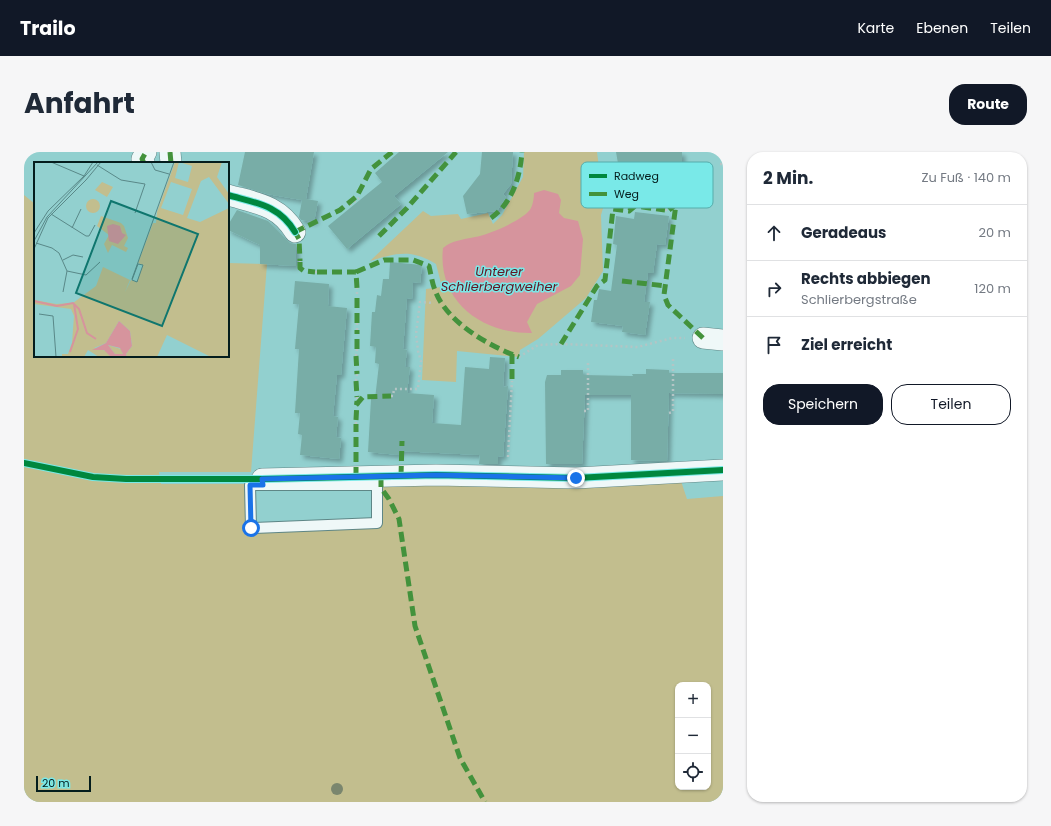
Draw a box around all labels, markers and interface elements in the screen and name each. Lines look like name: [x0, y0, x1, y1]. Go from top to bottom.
text: Trailo: [20, 15, 76, 42]
text: Karte: [857, 18, 894, 38]
text: Ebenen: [916, 18, 968, 38]
text: Teilen: [990, 18, 1031, 38]
text: Anfahrt: [24, 84, 135, 123]
button: Route: [949, 84, 1027, 125]
inset map: [34, 162, 229, 357]
legend: [581, 162, 713, 208]
text: 2 Min.: [763, 166, 813, 190]
text: Radweg: [614, 168, 659, 184]
text: Zu Fuß · 140 m: [921, 168, 1011, 187]
text: Weg: [614, 186, 639, 202]
icon: ahead: [763, 222, 785, 244]
text: Geradeaus: [801, 222, 886, 243]
text: 20 m: [978, 223, 1011, 242]
water label: Unterer Schlierbergweiher: [441, 262, 559, 296]
text: Rechts abbiegen: [801, 268, 931, 289]
icon: right: [763, 278, 785, 300]
text: 120 m: [974, 279, 1011, 298]
text: Schlierbergstraße: [801, 290, 917, 309]
icon: arrive: [763, 334, 785, 356]
text: Ziel erreicht: [801, 334, 892, 355]
button: Speichern: [763, 384, 883, 425]
button: Teilen: [891, 384, 1011, 425]
route end: [567, 469, 585, 487]
route start: [242, 519, 260, 537]
map controls: [675, 682, 711, 790]
button: +: [675, 682, 711, 718]
button: −: [675, 718, 711, 754]
button: locate: [675, 754, 711, 790]
scale bar: [36, 774, 91, 793]
text: 20 m: [42, 775, 70, 791]

